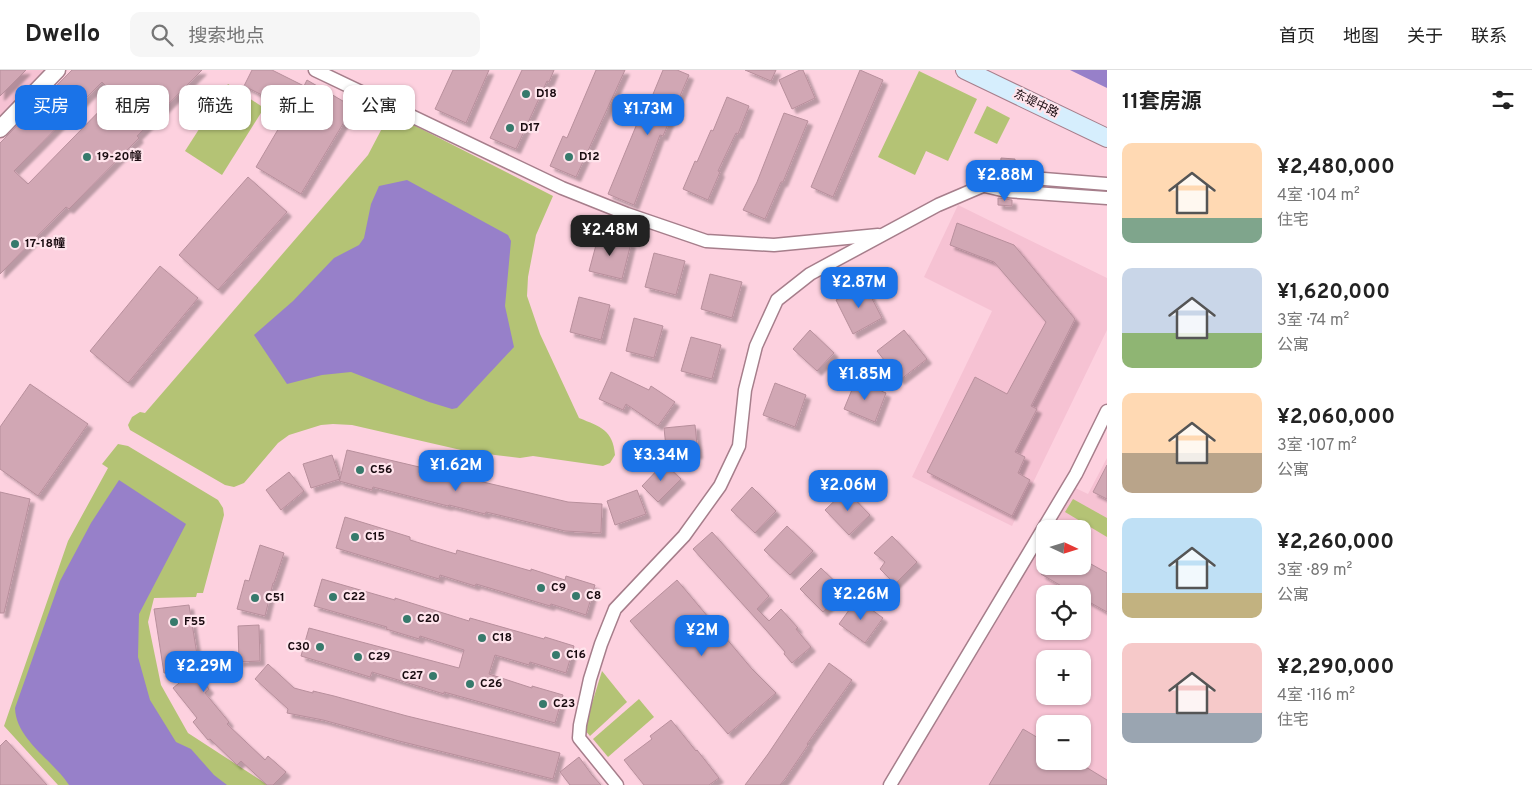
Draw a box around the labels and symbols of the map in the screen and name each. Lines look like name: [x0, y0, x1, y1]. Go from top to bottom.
place label: D18: [536, 86, 557, 102]
street label: 东堤中路: [1011, 86, 1061, 122]
marker: D18: [520, 88, 532, 100]
pin: ¥1.73M: [607, 93, 689, 136]
place label: D17: [520, 120, 540, 136]
marker: D17: [504, 122, 516, 134]
place label: 19-20幢: [97, 149, 141, 165]
place label: D12: [579, 149, 600, 165]
marker: 19-20幢: [81, 151, 93, 163]
marker: D12: [563, 151, 575, 163]
pin: ¥2.88M: [964, 160, 1046, 202]
pin: ¥2.48M: [569, 214, 651, 257]
place label: 17-18幢: [25, 236, 65, 252]
marker: 17-18幢: [9, 238, 21, 250]
pin: ¥2.87M: [818, 266, 900, 309]
pin: ¥1.85M: [824, 358, 906, 401]
pin: ¥3.34M: [620, 440, 702, 482]
pin: ¥1.62M: [415, 450, 497, 492]
place label: C56: [370, 462, 392, 478]
marker: C56: [354, 464, 366, 476]
pin: ¥2.06M: [807, 470, 889, 512]
north arrow: [1036, 520, 1091, 575]
place label: C15: [365, 529, 385, 545]
marker: C15: [349, 531, 361, 543]
pin: ¥2.26M: [820, 578, 902, 621]
place label: C9: [551, 580, 566, 596]
marker: C9: [535, 582, 547, 594]
place label: C8: [586, 588, 601, 604]
place label: C22: [343, 589, 365, 605]
place label: C51: [265, 590, 285, 606]
marker: C8: [570, 590, 582, 602]
marker: C22: [327, 591, 339, 603]
marker: C51: [249, 592, 261, 604]
place label: C20: [417, 611, 440, 627]
marker: C20: [401, 613, 413, 625]
place label: F55: [184, 614, 205, 630]
pin: ¥2M: [678, 614, 726, 657]
marker: F55: [168, 616, 180, 628]
place label: C18: [492, 630, 512, 646]
marker: C18: [476, 632, 488, 644]
place label: C30: [287, 639, 310, 655]
marker: C30: [314, 641, 326, 653]
place label: C16: [566, 647, 586, 663]
place label: C29: [368, 649, 390, 665]
marker: C16: [550, 649, 562, 661]
pin: ¥2.29M: [163, 650, 245, 693]
marker: C29: [352, 651, 364, 663]
place label: C27: [402, 668, 423, 684]
marker: C27: [427, 670, 439, 682]
place label: C26: [480, 676, 502, 692]
marker: C26: [464, 678, 476, 690]
place label: C23: [553, 696, 575, 712]
marker: C23: [537, 698, 549, 710]

